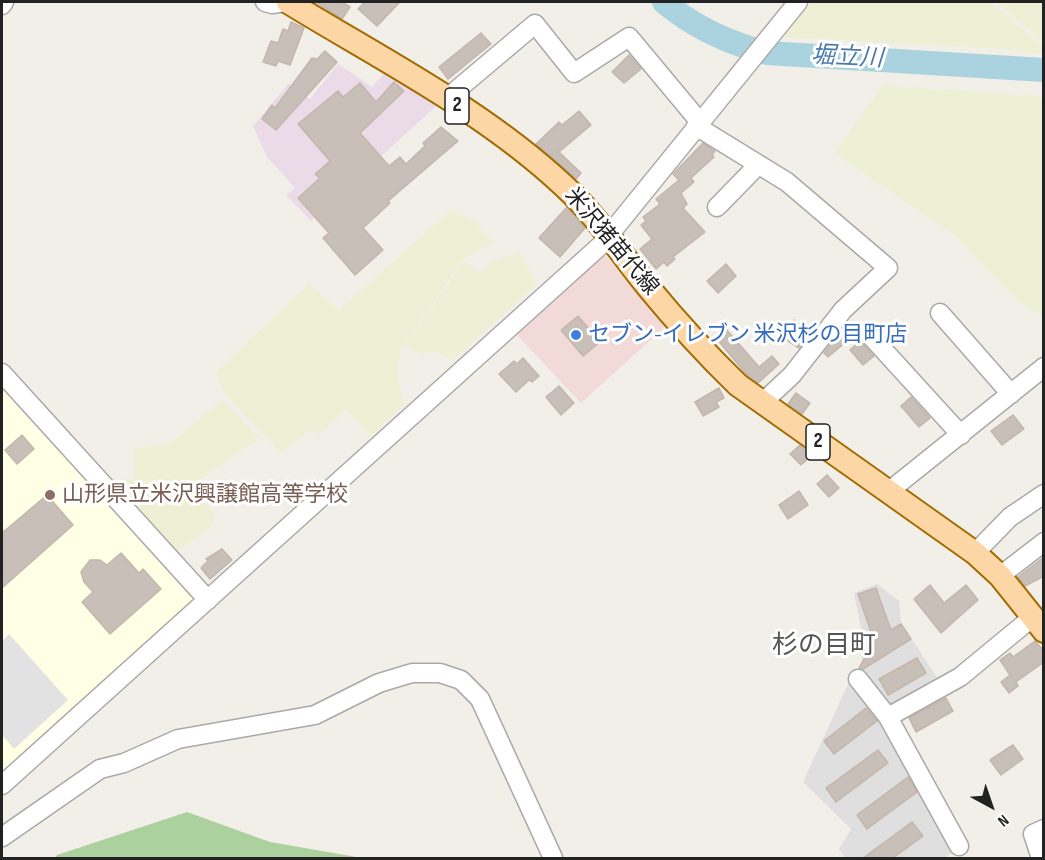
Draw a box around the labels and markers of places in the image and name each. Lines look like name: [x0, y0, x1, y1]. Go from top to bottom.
place label: セブン-イレブン 米沢杉の目町店: [588, 322, 908, 348]
marker: セブン-イレブン 米沢杉の目町店: [569, 328, 583, 342]
place label: 山形県立米沢興譲館高等学校: [62, 482, 348, 508]
marker: 山形県立米沢興譲館高等学校: [43, 488, 57, 502]

